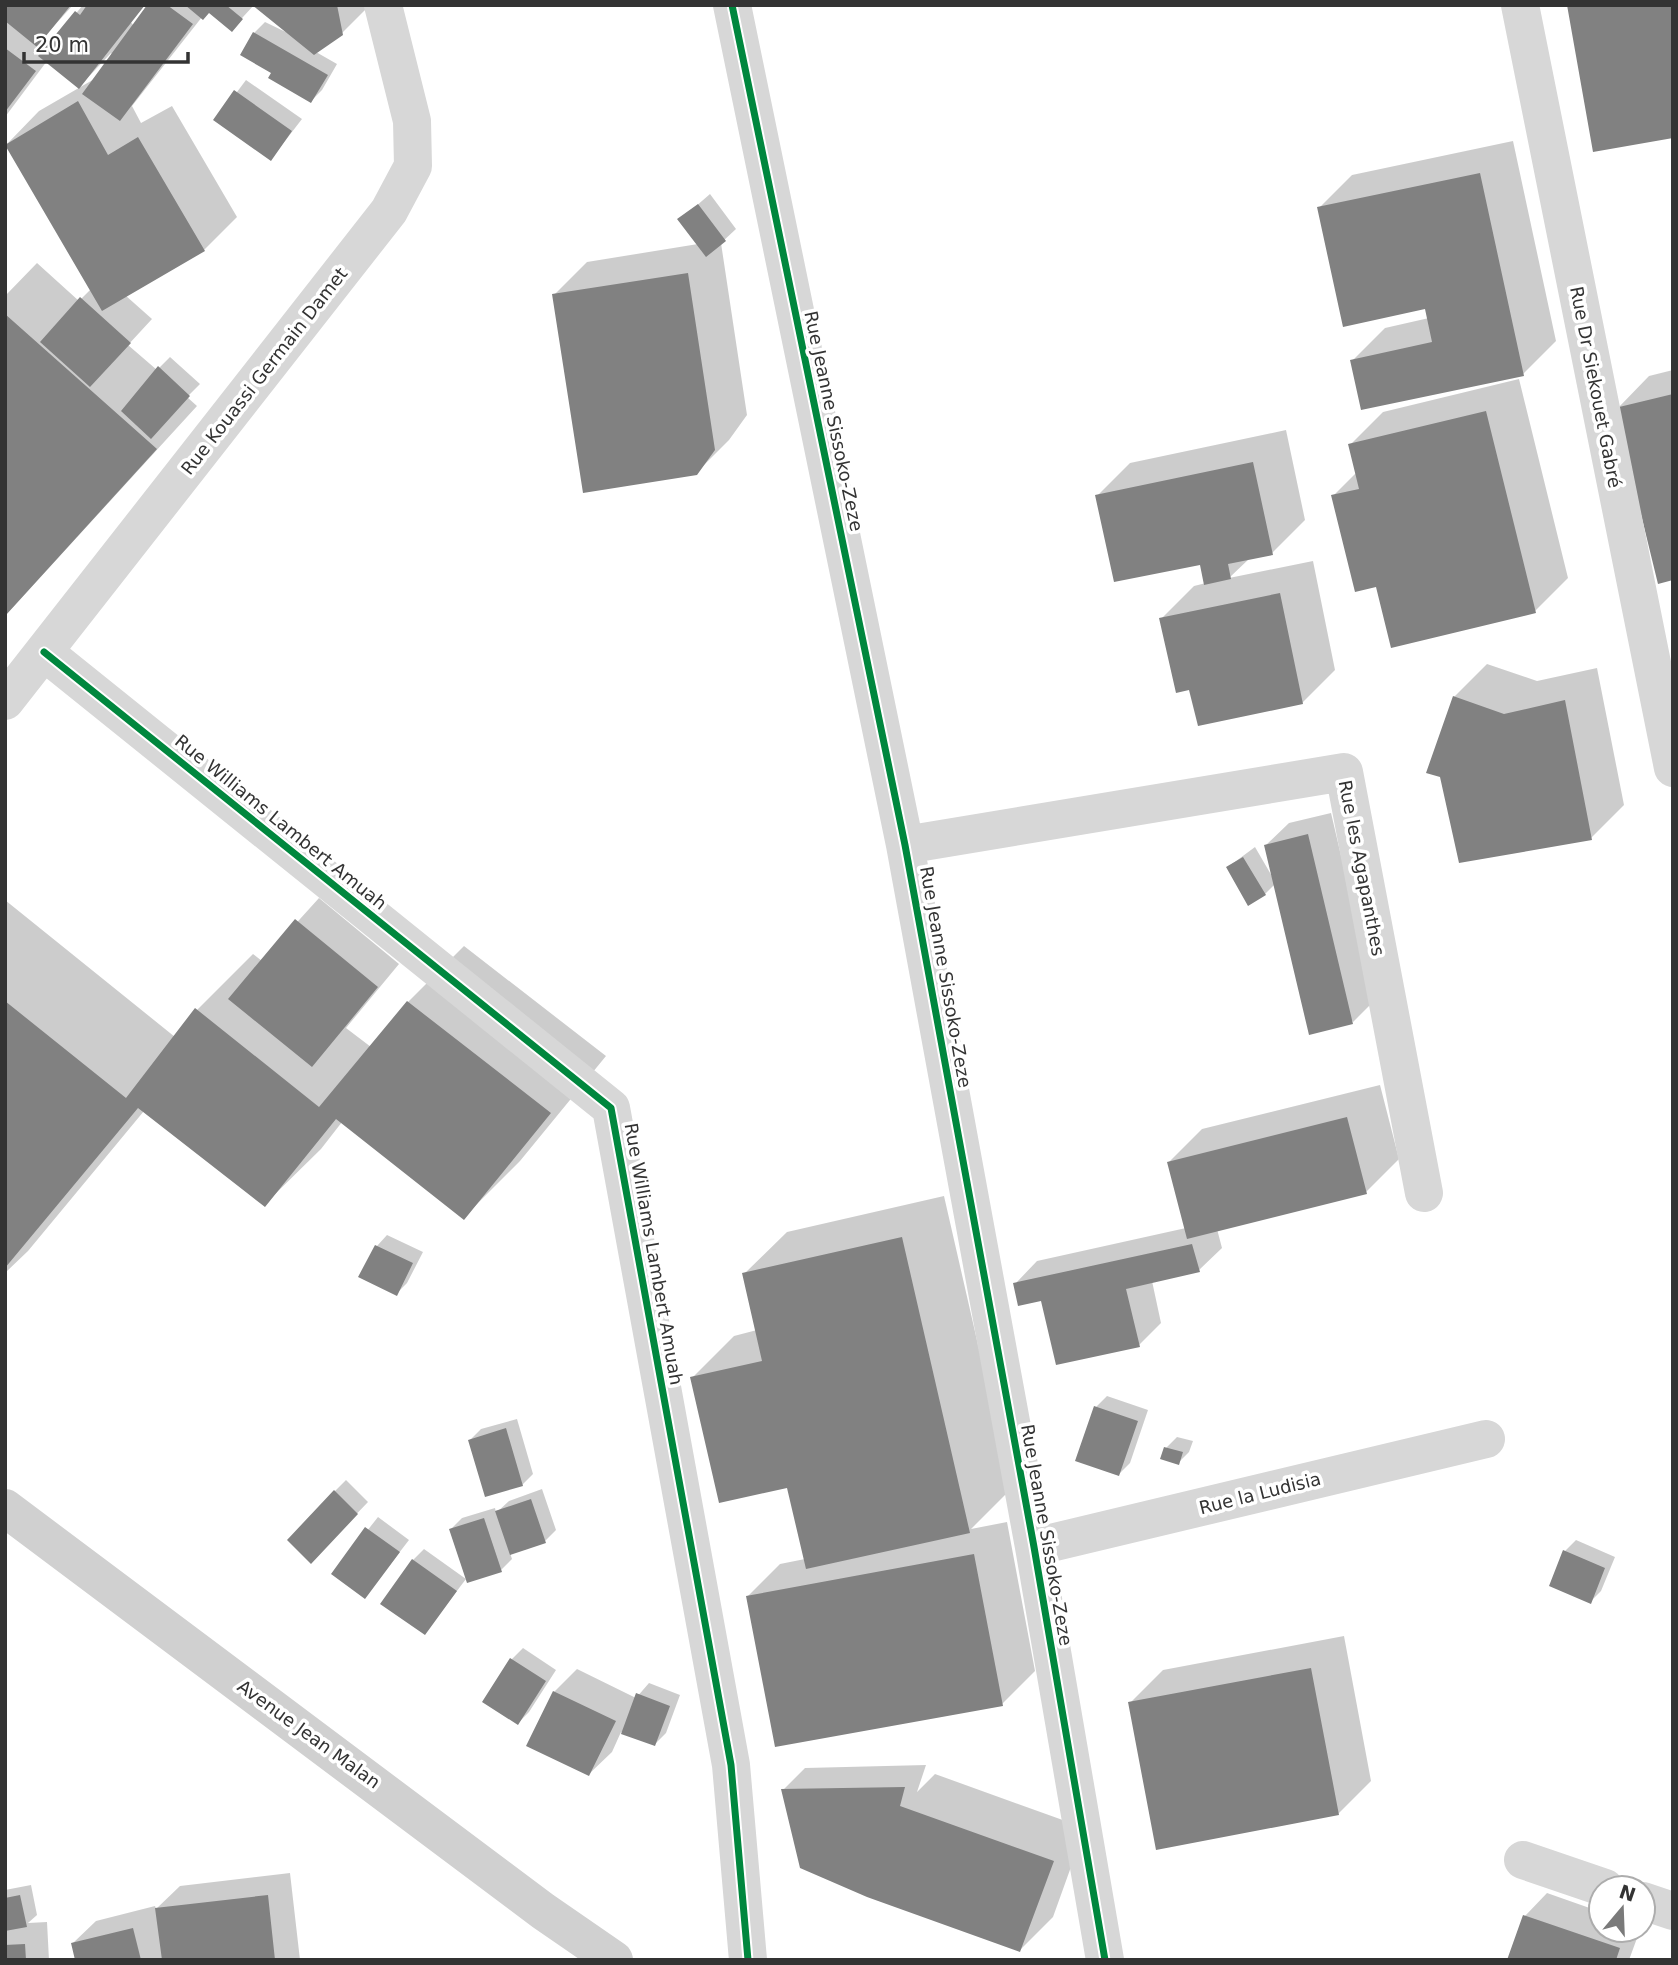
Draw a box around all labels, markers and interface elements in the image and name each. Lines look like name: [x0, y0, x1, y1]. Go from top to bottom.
scale bar: [24, 21, 189, 65]
text: 20 m: [35, 33, 89, 57]
street label: Rue Kouassi Germain Damet: [177, 263, 351, 479]
street label: Rue Dr Siekouet Gabré: [1566, 284, 1626, 490]
street label: Rue Jeanne Sissoko-Zeze: [800, 309, 868, 533]
street label: Rue Williams Lambert Amuah: [171, 730, 391, 914]
street label: Rue les Agapanthes: [1335, 778, 1389, 958]
street label: Rue Jeanne Sissoko-Zeze: [916, 865, 976, 1089]
street label: Rue Williams Lambert Amuah: [621, 1121, 687, 1387]
street label: Rue Jeanne Sissoko-Zeze: [1017, 1423, 1077, 1647]
street label: Rue la Ludisia: [1197, 1468, 1323, 1518]
street label: Avenue Jean Malan: [234, 1675, 384, 1793]
north arrow: [1587, 1874, 1657, 1944]
text: N: [1616, 1880, 1639, 1906]

